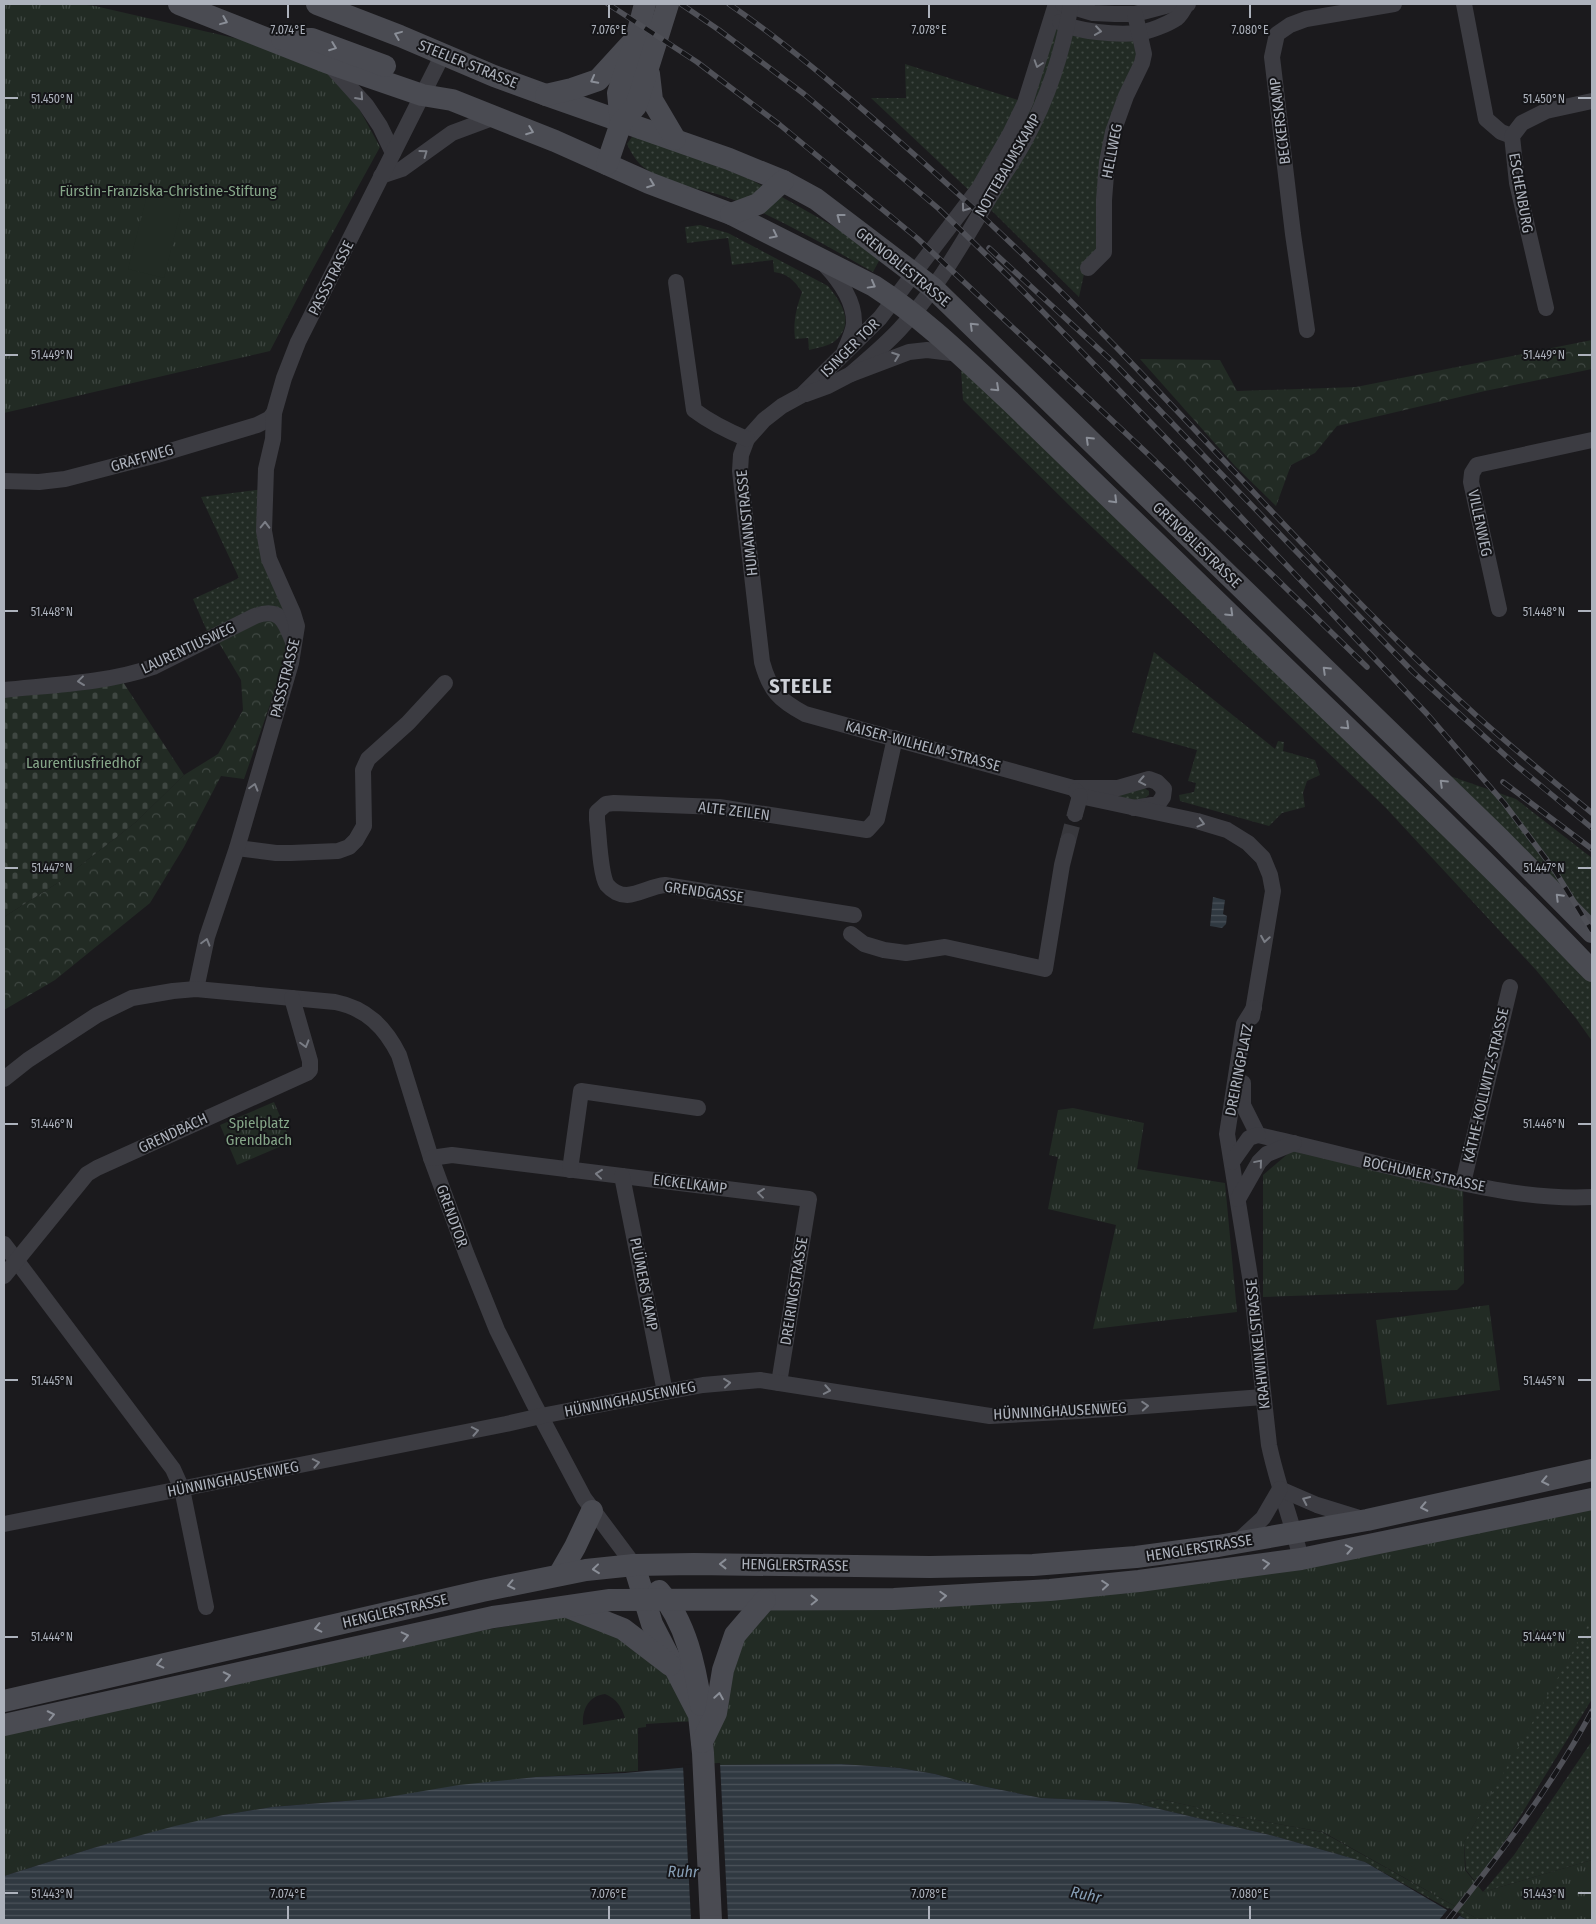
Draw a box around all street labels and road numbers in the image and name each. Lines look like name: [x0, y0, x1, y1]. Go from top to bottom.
street label: STEELER STRASSE: [416, 36, 520, 92]
street label: BECKERSKAMP: [1266, 76, 1294, 166]
street label: NOTTEBAUMSKAMP: [971, 110, 1045, 220]
street label: HELLWEG: [1098, 122, 1126, 180]
street label: ESCHENBURG: [1505, 152, 1537, 234]
street label: GRENOBLESTRASSE: [852, 224, 954, 310]
street label: PASSSTRASSE: [305, 238, 357, 318]
street label: ISINGER TOR: [817, 315, 883, 381]
street label: GRAFFWEG: [109, 440, 175, 476]
street label: HUMANNSTRASSE: [732, 469, 762, 577]
street label: VILLENWEG: [1464, 488, 1496, 558]
street label: GRENOBLESTRASSE: [1149, 498, 1245, 592]
street label: LAURENTIUSWEG: [138, 618, 238, 678]
street label: PASSSTRASSE: [266, 636, 304, 720]
street label: KAISER-WILHELM-STRASSE: [844, 717, 1002, 775]
street label: ALTE ZEILEN: [697, 798, 771, 824]
street label: GRENDGASSE: [663, 878, 745, 906]
street label: KÄTHE-KOLLWITZ-STRASSE: [1459, 1006, 1513, 1164]
street label: DREIRINGPLATZ: [1221, 1023, 1257, 1117]
street label: GRENDBACH: [136, 1109, 210, 1157]
street label: BOCHUMER STRASSE: [1361, 1152, 1487, 1196]
street label: EICKELKAMP: [652, 1171, 728, 1197]
street label: GRENDTOR: [432, 1182, 472, 1250]
street label: PLÜMERS KAMP: [626, 1236, 662, 1332]
street label: DREIRINGSTRASSE: [777, 1236, 811, 1346]
street label: KRAHWINKELSTRASSE: [1242, 1278, 1274, 1410]
street label: HÜNNINGHAUSENWEG: [563, 1377, 697, 1421]
street label: HÜNNINGHAUSENWEG: [993, 1399, 1127, 1423]
street label: HÜNNINGHAUSENWEG: [166, 1457, 300, 1501]
street label: HENGLERSTRASSE: [1145, 1531, 1253, 1565]
street label: HENGLERSTRASSE: [741, 1555, 849, 1575]
street label: HENGLERSTRASSE: [341, 1590, 449, 1632]

